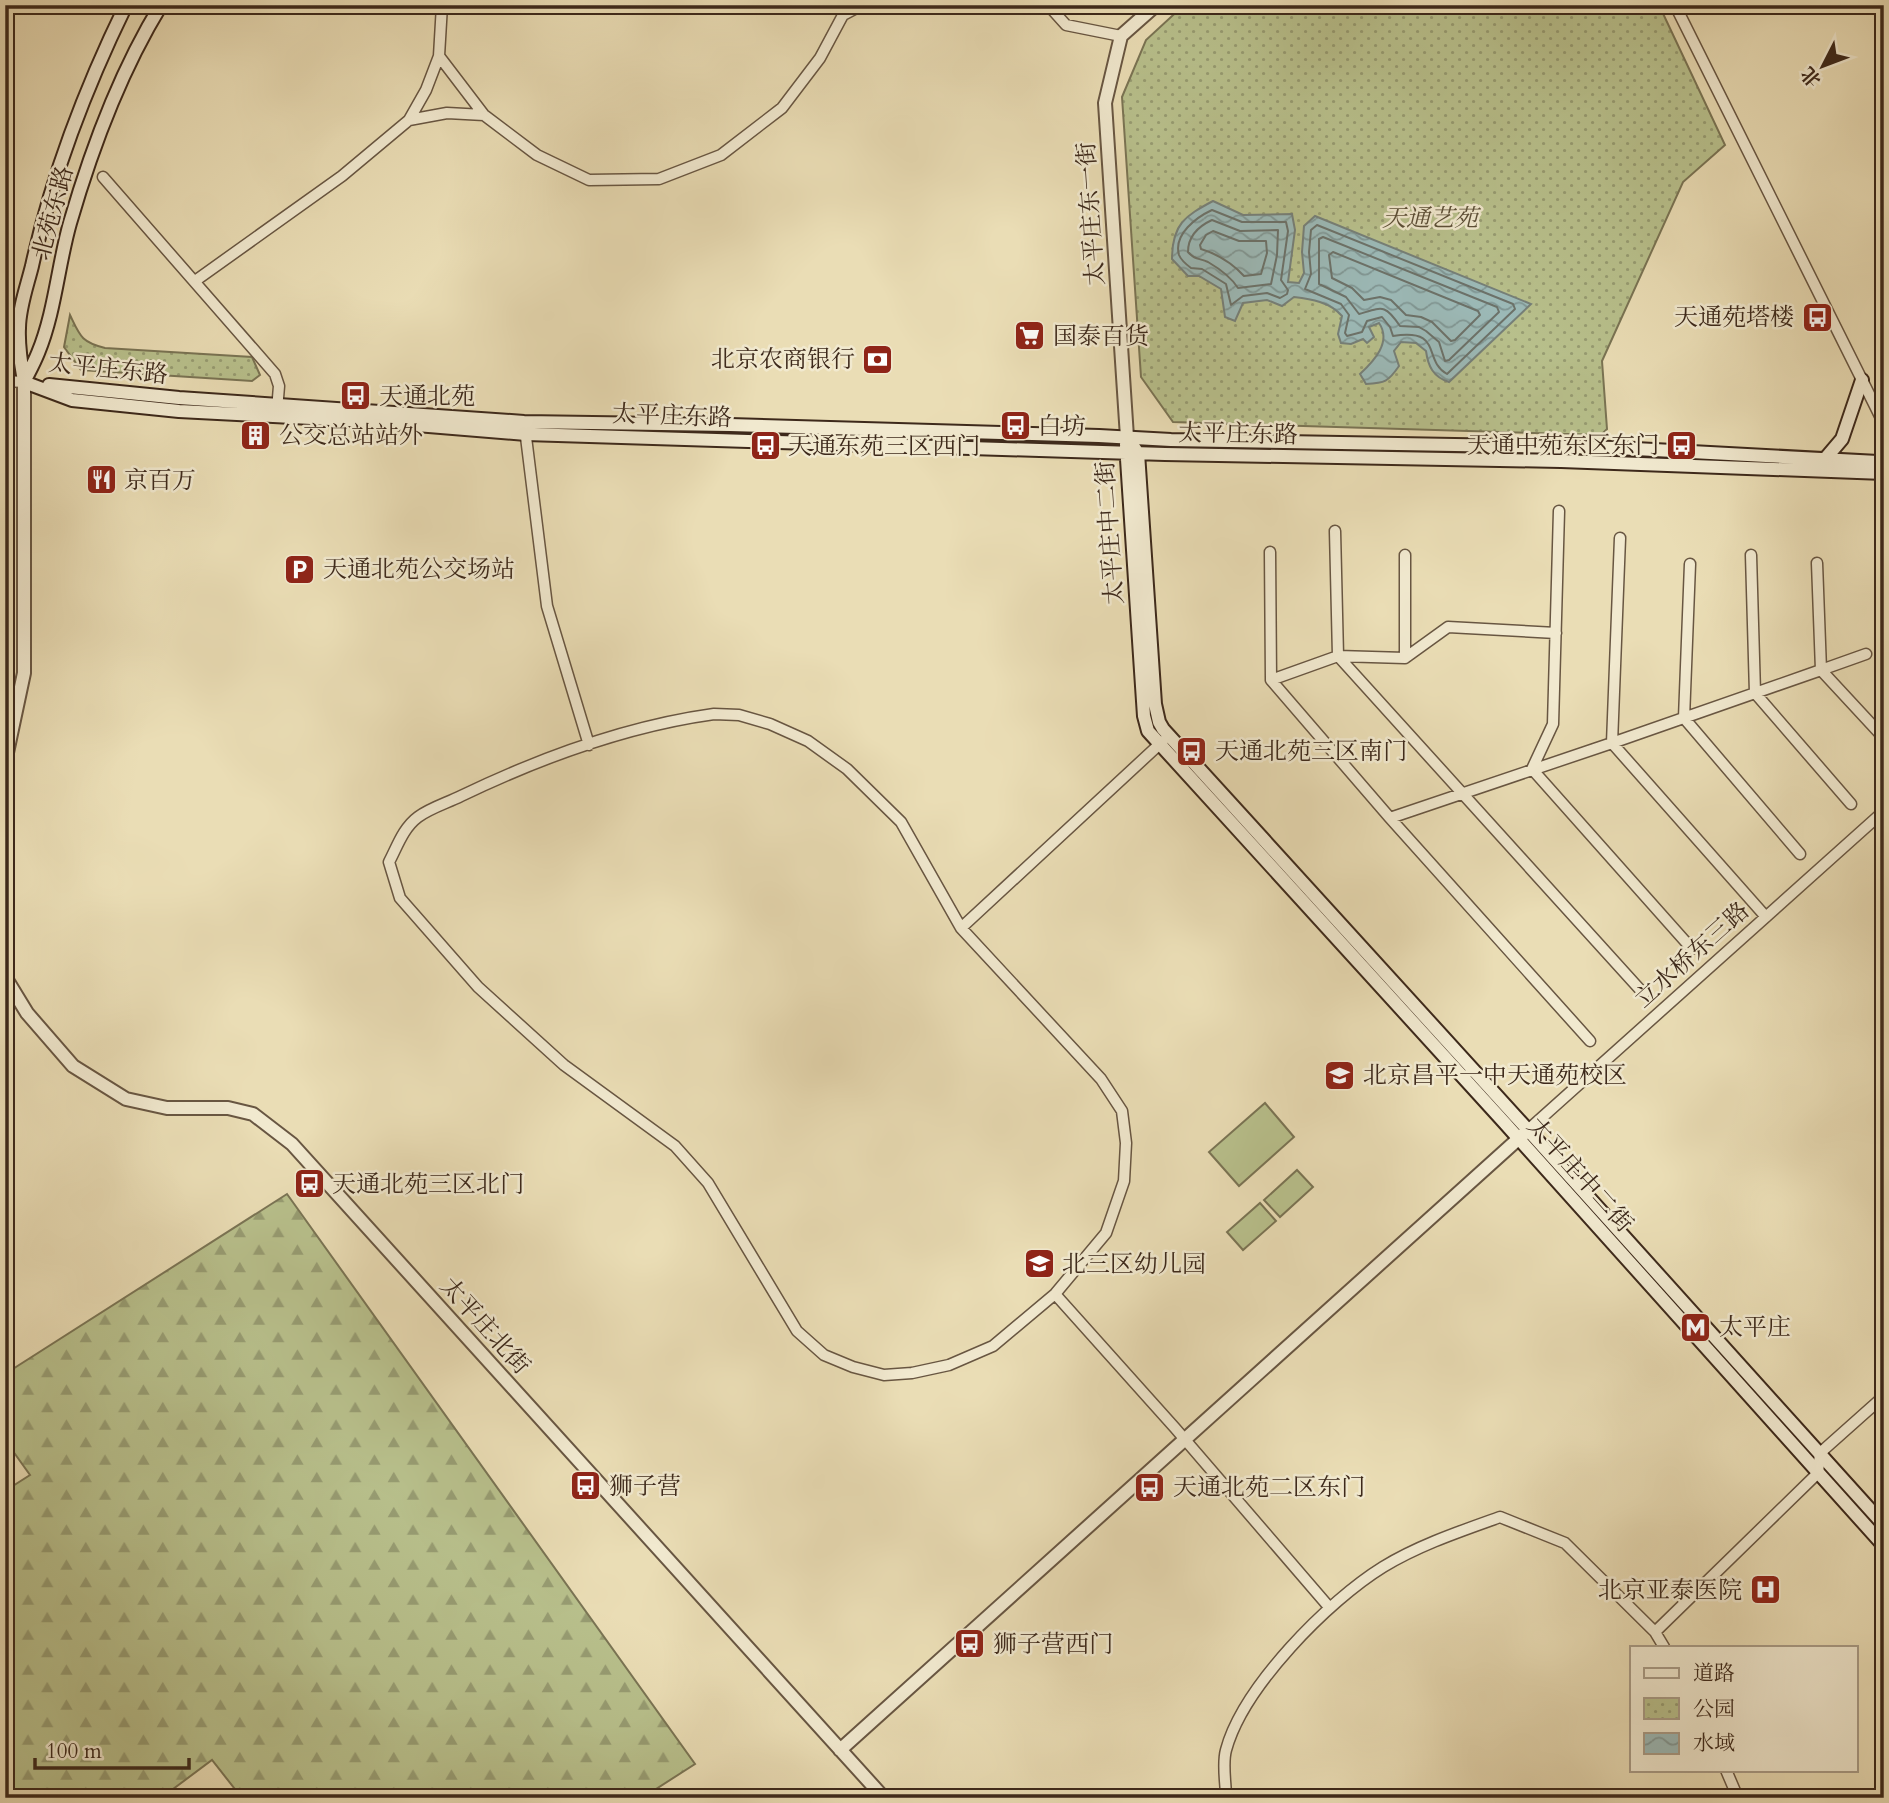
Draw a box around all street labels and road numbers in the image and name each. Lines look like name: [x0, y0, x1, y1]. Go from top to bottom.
street label: 太平庄东一街: [1070, 141, 1112, 287]
street label: 北苑东路: [25, 162, 81, 264]
street label: 太平庄东路: [47, 346, 169, 392]
street label: 太平庄东路: [611, 397, 733, 435]
street label: 太平庄东路: [1178, 416, 1298, 452]
street label: 太平庄中二街: [1089, 460, 1131, 606]
street label: 立水桥东三路: [1627, 895, 1757, 1015]
street label: 太平庄中二街: [1520, 1110, 1640, 1240]
street label: 太平庄北街: [433, 1270, 537, 1382]

